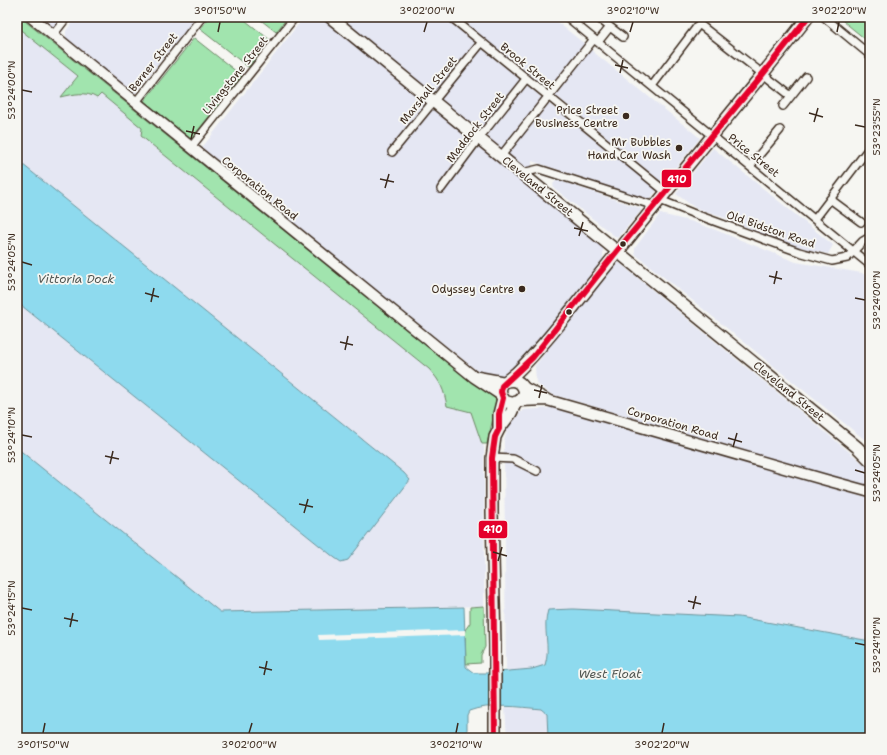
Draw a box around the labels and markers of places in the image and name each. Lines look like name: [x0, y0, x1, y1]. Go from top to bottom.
place label: Price Street Business Centre: [535, 103, 618, 131]
marker: Price Street Business Centre: [621, 111, 631, 121]
place label: Mr Bubbles Hand Car Wash: [587, 135, 671, 163]
marker: Mr Bubbles Hand Car Wash: [674, 143, 684, 153]
unlabelled marker: [618, 239, 628, 249]
place label: Odyssey Centre: [432, 282, 514, 297]
marker: Odyssey Centre: [517, 284, 527, 294]
unlabelled marker: [564, 307, 574, 317]

